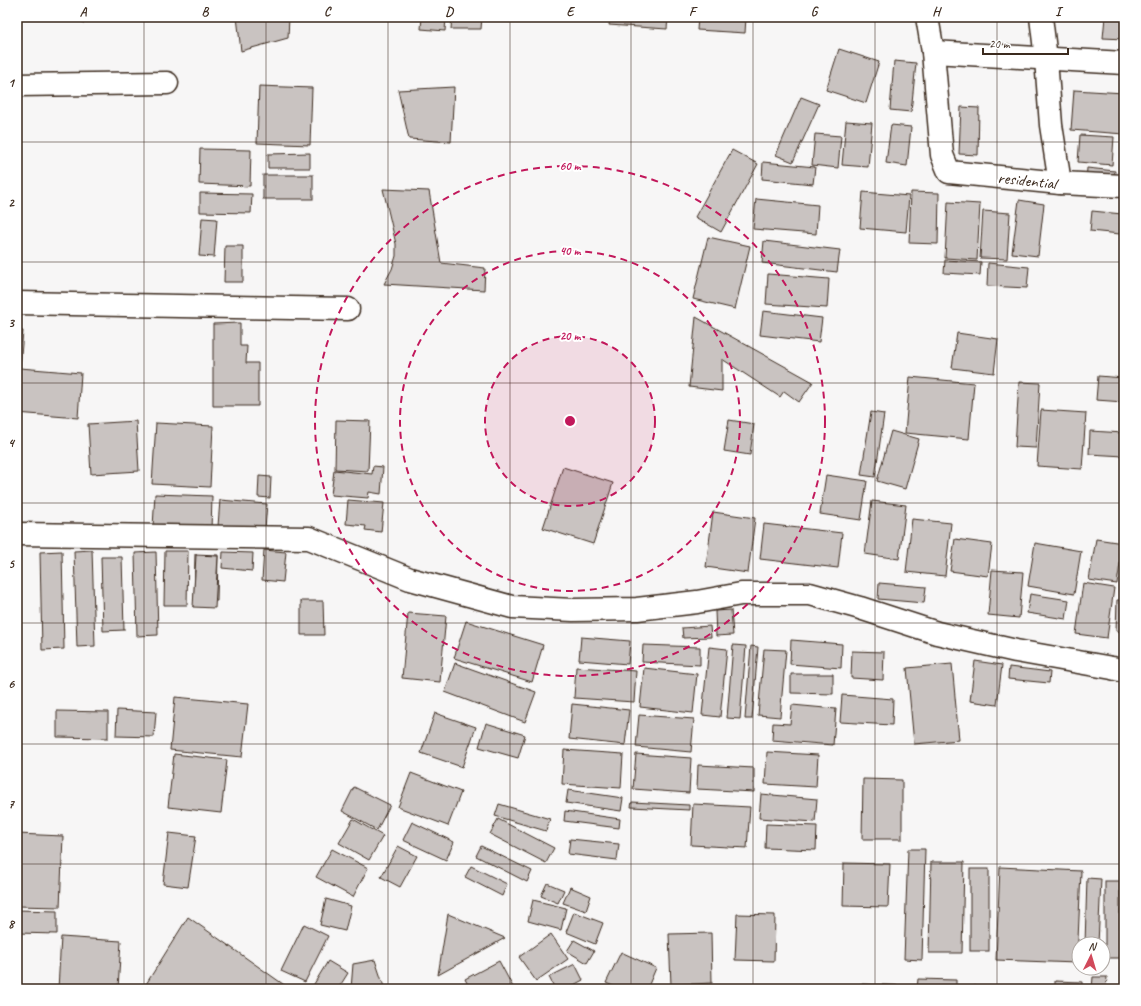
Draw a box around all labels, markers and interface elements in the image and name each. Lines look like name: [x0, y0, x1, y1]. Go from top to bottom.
text: A: [80, 4, 88, 20]
text: B: [202, 4, 210, 20]
text: C: [324, 4, 332, 20]
text: D: [445, 4, 454, 20]
text: E: [567, 4, 576, 20]
text: F: [689, 4, 698, 20]
text: G: [811, 4, 819, 20]
text: H: [932, 4, 942, 20]
text: I: [1055, 4, 1064, 20]
scale bar: [983, 30, 1068, 56]
text: 20 m: [989, 36, 1011, 52]
text: 1: [8, 75, 16, 91]
text: 60 m: [560, 158, 582, 174]
street label: residential: [997, 167, 1060, 194]
text: 2: [8, 195, 15, 211]
text: 40 m: [560, 243, 581, 259]
text: 3: [8, 315, 15, 331]
text: 20 m: [560, 328, 581, 344]
centre of rings: [563, 414, 577, 428]
text: 4: [8, 435, 16, 451]
text: 5: [8, 556, 15, 572]
text: 6: [8, 676, 15, 692]
text: 7: [8, 796, 15, 812]
text: 8: [8, 916, 16, 932]
north arrow: [1071, 936, 1111, 976]
text: N: [1088, 939, 1098, 953]

